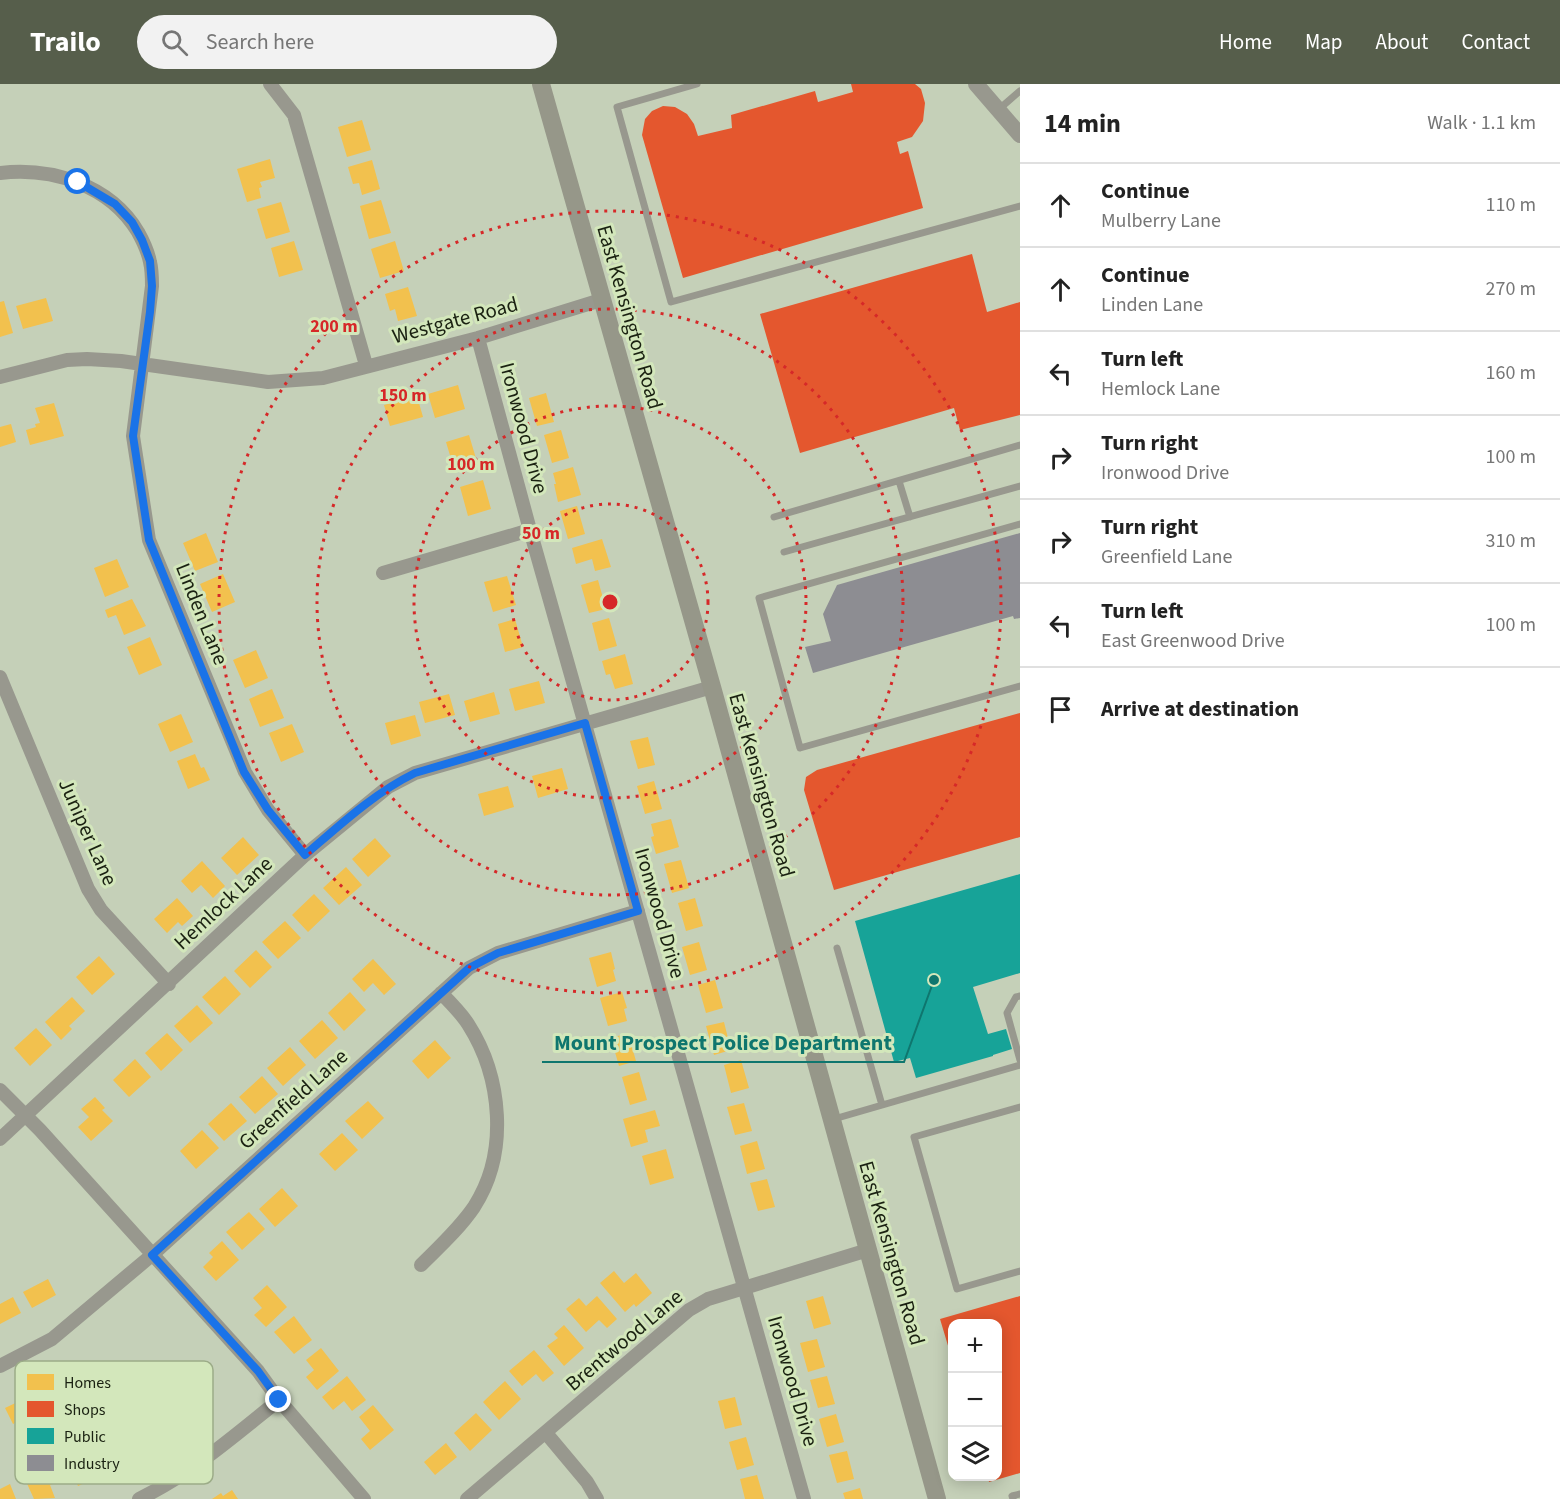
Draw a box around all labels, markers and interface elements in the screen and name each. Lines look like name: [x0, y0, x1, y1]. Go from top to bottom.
search box: [137, 15, 557, 69]
text: Trailo: [30, 22, 101, 62]
icon: search: [158, 26, 191, 59]
text: Search here: [206, 26, 314, 58]
text: Home: [1219, 27, 1272, 57]
text: Map: [1305, 27, 1343, 57]
text: About: [1376, 27, 1428, 57]
text: Contact: [1461, 27, 1530, 57]
text: 14 min: [1044, 105, 1121, 142]
text: Walk · 1.1 km: [1427, 109, 1536, 137]
route start: [64, 168, 90, 194]
text: Continue: [1101, 175, 1190, 207]
icon: ahead: [1044, 189, 1077, 222]
text: 110 m: [1486, 191, 1536, 219]
text: Mulberry Lane: [1101, 207, 1221, 235]
street label: East Kensington Road: [589, 221, 671, 413]
text: Continue: [1101, 259, 1190, 291]
icon: ahead: [1044, 273, 1077, 306]
text: 270 m: [1486, 275, 1536, 303]
street label: Westgate Road: [389, 289, 521, 351]
text: Linden Lane: [1101, 291, 1203, 319]
text: 200 m: [310, 314, 358, 339]
text: Turn left: [1101, 343, 1183, 375]
icon: left: [1044, 357, 1077, 390]
street label: Ironwood Drive: [492, 359, 556, 497]
text: 160 m: [1486, 359, 1536, 387]
text: Hemlock Lane: [1101, 375, 1220, 403]
text: 150 m: [379, 383, 427, 408]
text: Turn right: [1101, 427, 1198, 459]
icon: right: [1044, 441, 1077, 474]
text: 100 m: [1486, 443, 1536, 471]
text: 100 m: [447, 452, 495, 477]
text: Ironwood Drive: [1101, 459, 1229, 487]
text: Turn right: [1101, 511, 1198, 543]
text: 50 m: [522, 521, 560, 546]
icon: right: [1044, 525, 1077, 558]
text: 310 m: [1486, 527, 1536, 555]
text: Greenfield Lane: [1101, 543, 1232, 571]
street label: Linden Lane: [168, 559, 236, 669]
centre of rings: [600, 592, 620, 612]
text: Turn left: [1101, 595, 1183, 627]
icon: left: [1044, 609, 1077, 642]
text: 100 m: [1486, 611, 1536, 639]
text: East Greenwood Drive: [1101, 627, 1285, 655]
street label: East Kensington Road: [721, 689, 803, 881]
icon: arrive: [1044, 693, 1077, 726]
text: Arrive at destination: [1101, 693, 1299, 725]
street label: Juniper Lane: [51, 774, 125, 890]
street label: Ironwood Drive: [627, 844, 693, 982]
street label: Hemlock Lane: [167, 849, 279, 957]
callout: Mount Prospect Police Department: [542, 1022, 904, 1062]
text: Mount Prospect Police Department: [554, 1027, 892, 1059]
street label: Greenfield Lane: [232, 1042, 354, 1156]
street label: East Kensington Road: [851, 1157, 933, 1349]
street label: Brentwood Lane: [559, 1282, 689, 1398]
street label: Ironwood Drive: [760, 1312, 826, 1450]
map controls: [948, 1319, 1002, 1481]
button: +: [948, 1319, 1002, 1373]
legend: [15, 1361, 213, 1484]
text: Homes: [64, 1372, 111, 1394]
button: −: [948, 1373, 1002, 1427]
route end: [265, 1386, 291, 1412]
text: Shops: [64, 1399, 106, 1421]
text: Public: [64, 1426, 106, 1448]
button: layers: [948, 1427, 1002, 1481]
text: Industry: [64, 1453, 120, 1475]

